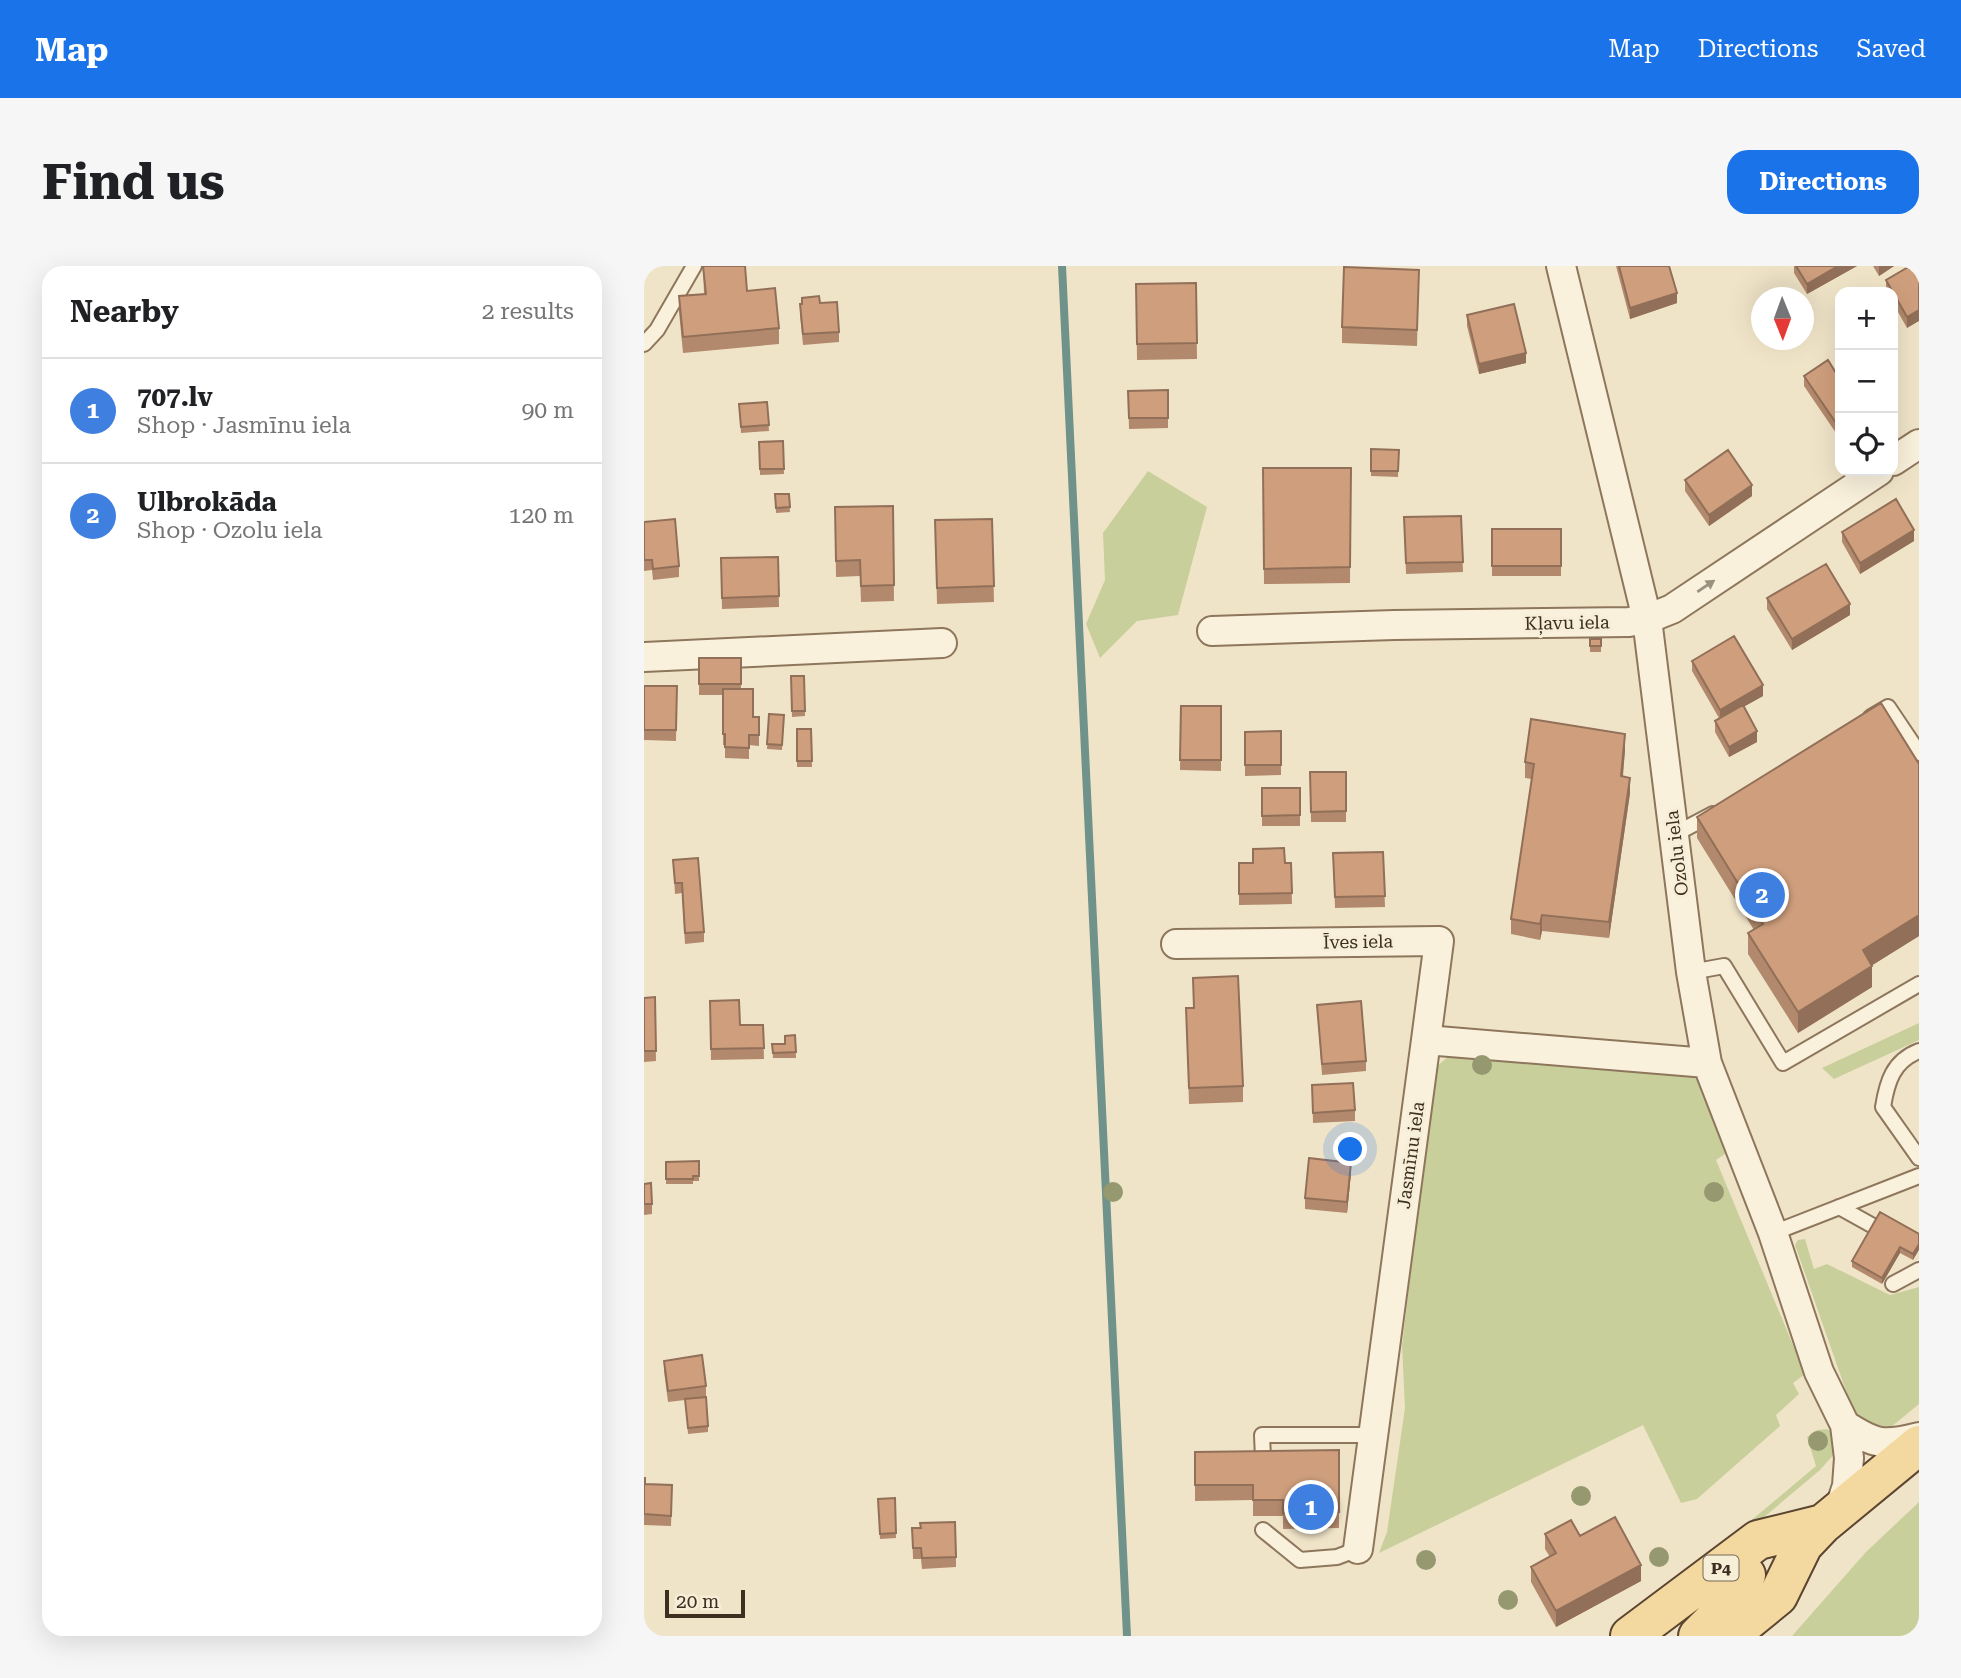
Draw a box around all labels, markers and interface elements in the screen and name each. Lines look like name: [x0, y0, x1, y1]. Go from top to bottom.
text: Map: [35, 30, 109, 69]
text: Map: [1608, 35, 1660, 63]
text: Directions: [1698, 35, 1818, 63]
text: Saved: [1856, 35, 1926, 63]
button: Directions: [1727, 150, 1919, 214]
text: Find us: [42, 154, 225, 211]
north arrow: [1751, 287, 1814, 350]
map controls: [1835, 287, 1898, 476]
button: +: [1835, 287, 1898, 350]
text: Nearby: [70, 294, 179, 329]
text: 2 results: [482, 298, 574, 325]
button: −: [1835, 350, 1898, 413]
text: 707.lv: [137, 382, 213, 412]
text: 1: [87, 397, 99, 424]
text: 90 m: [521, 397, 574, 424]
text: Shop · Jasmīnu iela: [137, 412, 351, 439]
button: locate: [1835, 413, 1898, 476]
text: Ulbrokāda: [137, 487, 277, 517]
text: 2: [87, 502, 99, 529]
text: 120 m: [509, 502, 574, 529]
text: Shop · Ozolu iela: [137, 517, 323, 544]
one-way arrow: [1697, 579, 1715, 593]
street label: Kļavu iela: [1524, 611, 1610, 635]
street label: Ozolu iela: [1661, 809, 1692, 897]
pin: 2: [1739, 869, 1785, 921]
street label: Īves iela: [1323, 930, 1394, 953]
street label: Jasmīnu iela: [1393, 1100, 1428, 1210]
your location: [1333, 1132, 1367, 1166]
pin: 1: [1288, 1481, 1334, 1533]
road number: P4: [1704, 1556, 1738, 1580]
scale bar: [665, 1587, 746, 1619]
text: 20 m: [676, 1590, 719, 1613]

